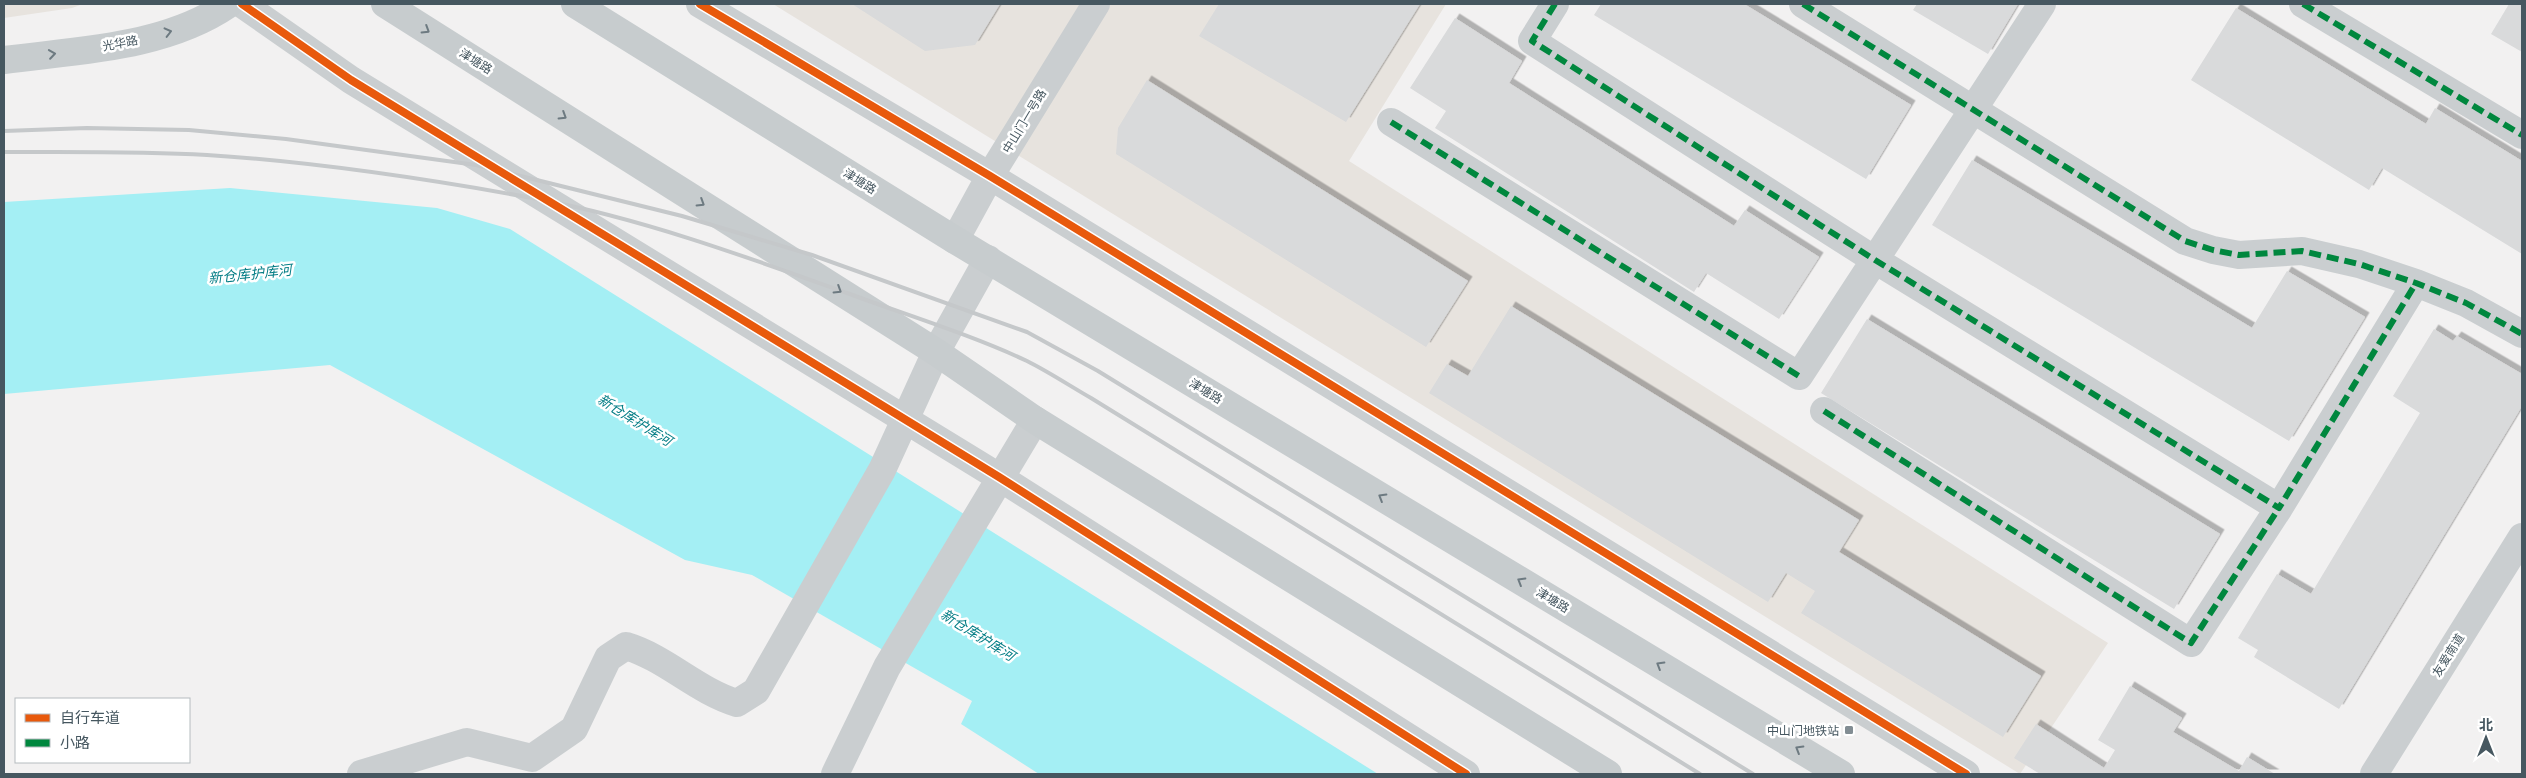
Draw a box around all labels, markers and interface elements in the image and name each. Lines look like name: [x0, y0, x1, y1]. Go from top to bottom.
one-way arrow: [421, 23, 430, 33]
one-way arrow: [164, 27, 173, 38]
street label: 光华路: [101, 32, 139, 54]
street label: 津塘路: [457, 45, 495, 77]
one-way arrow: [48, 49, 56, 59]
street label: 中山门一号路: [999, 86, 1049, 156]
one-way arrow: [558, 110, 567, 120]
street label: 津塘路: [841, 165, 879, 197]
one-way arrow: [695, 197, 704, 207]
water label: 新仓库护库河: [207, 260, 296, 287]
one-way arrow: [833, 284, 842, 293]
street label: 津塘路: [1187, 375, 1225, 407]
water label: 新仓库护库河: [595, 390, 678, 451]
one-way arrow: [1378, 493, 1387, 503]
one-way arrow: [1517, 577, 1526, 587]
street label: 津塘路: [1534, 584, 1572, 616]
water label: 新仓库护库河: [938, 605, 1021, 666]
street label: 友爱南道: [2429, 631, 2467, 679]
one-way arrow: [1656, 661, 1665, 671]
legend: [15, 698, 190, 763]
text: 自行车道: [60, 708, 120, 727]
north arrow: [2461, 713, 2511, 763]
text: 北: [2479, 716, 2493, 734]
place label: 中山门地铁站: [1767, 723, 1839, 738]
marker: 中山门地铁站: [1843, 724, 1855, 736]
text: 小路: [60, 733, 90, 752]
one-way arrow: [1795, 745, 1804, 755]

